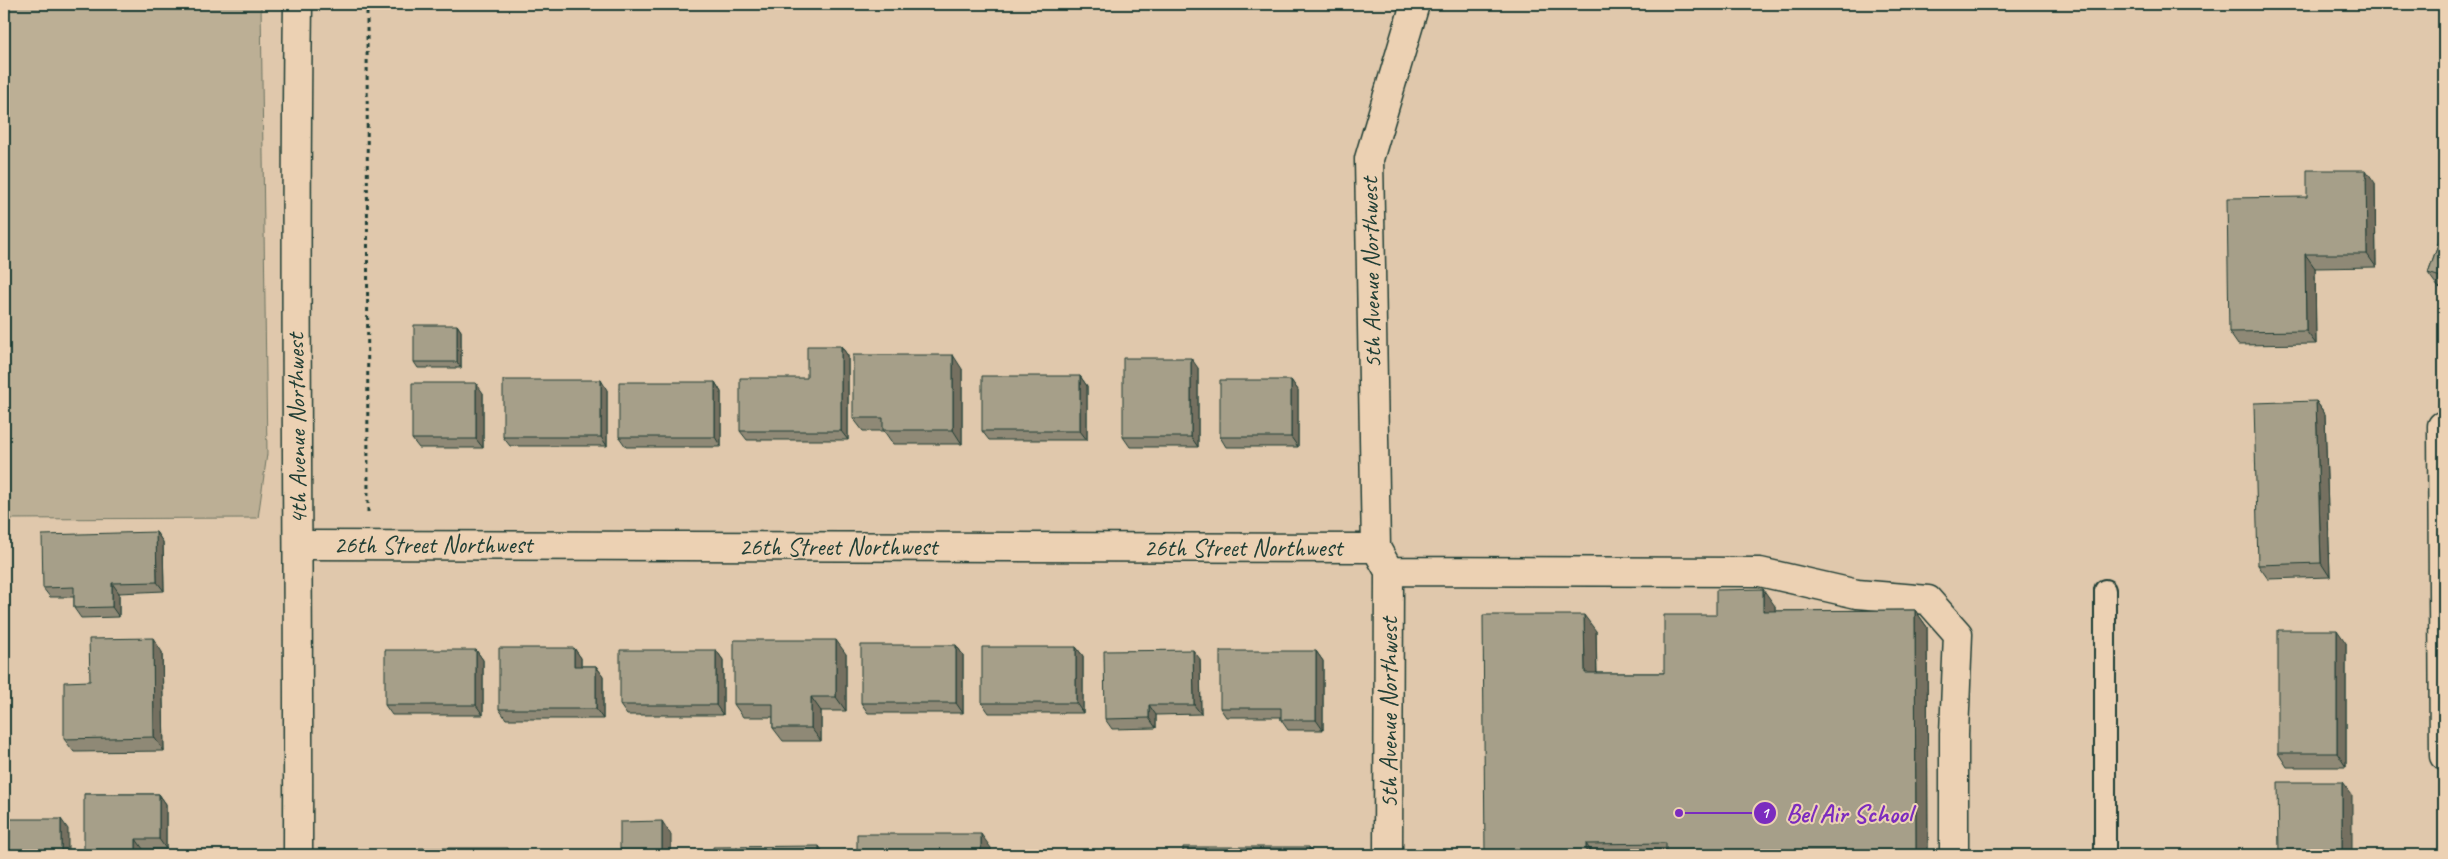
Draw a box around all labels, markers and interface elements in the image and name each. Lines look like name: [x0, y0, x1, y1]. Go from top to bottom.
street label: 5th Avenue Northwest: [1353, 174, 1389, 369]
street label: 4th Avenue Northwest: [279, 330, 315, 525]
street label: 26th Street Northwest: [334, 529, 535, 561]
street label: 26th Street Northwest: [739, 531, 940, 563]
street label: 26th Street Northwest: [1144, 532, 1345, 564]
street label: 5th Avenue Northwest: [1373, 615, 1405, 809]
callout: Bel Air School: [1752, 793, 1922, 834]
text: Bel Air School: [1786, 797, 1916, 830]
text: 1: [1762, 804, 1771, 823]

